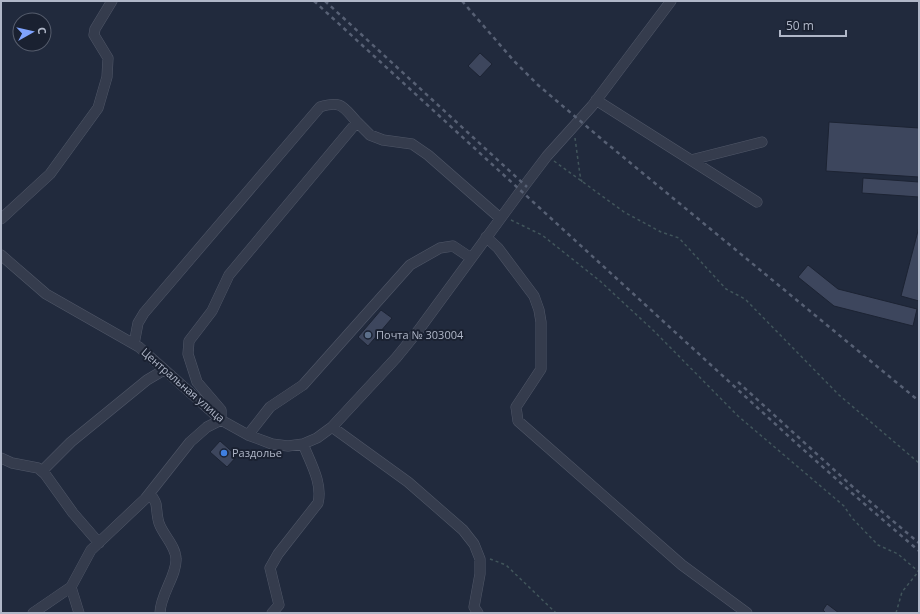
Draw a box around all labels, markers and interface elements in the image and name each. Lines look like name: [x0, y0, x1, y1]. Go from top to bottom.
north arrow: [12, 12, 52, 52]
scale bar: [780, 12, 846, 38]
text: 50 m: [786, 17, 814, 34]
text: С: [34, 26, 50, 35]
place label: Почта № 303004: [376, 327, 464, 342]
marker: Почта № 303004: [363, 330, 373, 340]
street label: Центральная улица: [138, 344, 228, 425]
place label: Раздолье: [232, 445, 282, 460]
marker: Раздолье: [219, 448, 229, 458]

